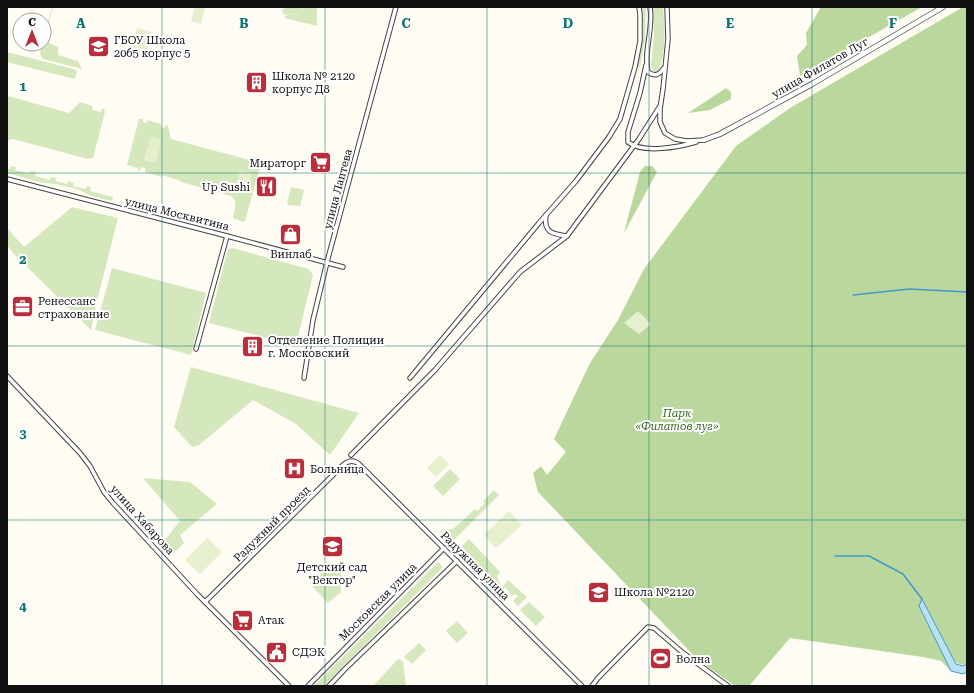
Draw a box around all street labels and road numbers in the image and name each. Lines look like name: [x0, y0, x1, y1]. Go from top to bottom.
street label: улица Филатов Луг: [769, 35, 871, 101]
street label: улица Лаптева: [321, 148, 355, 230]
street label: улица Москвитина: [124, 195, 231, 233]
street label: улица Хабарова: [107, 483, 177, 557]
street label: Радужный проезд: [231, 483, 313, 565]
street label: Радужная улица: [438, 529, 512, 603]
street label: Московская улица: [337, 561, 419, 643]

